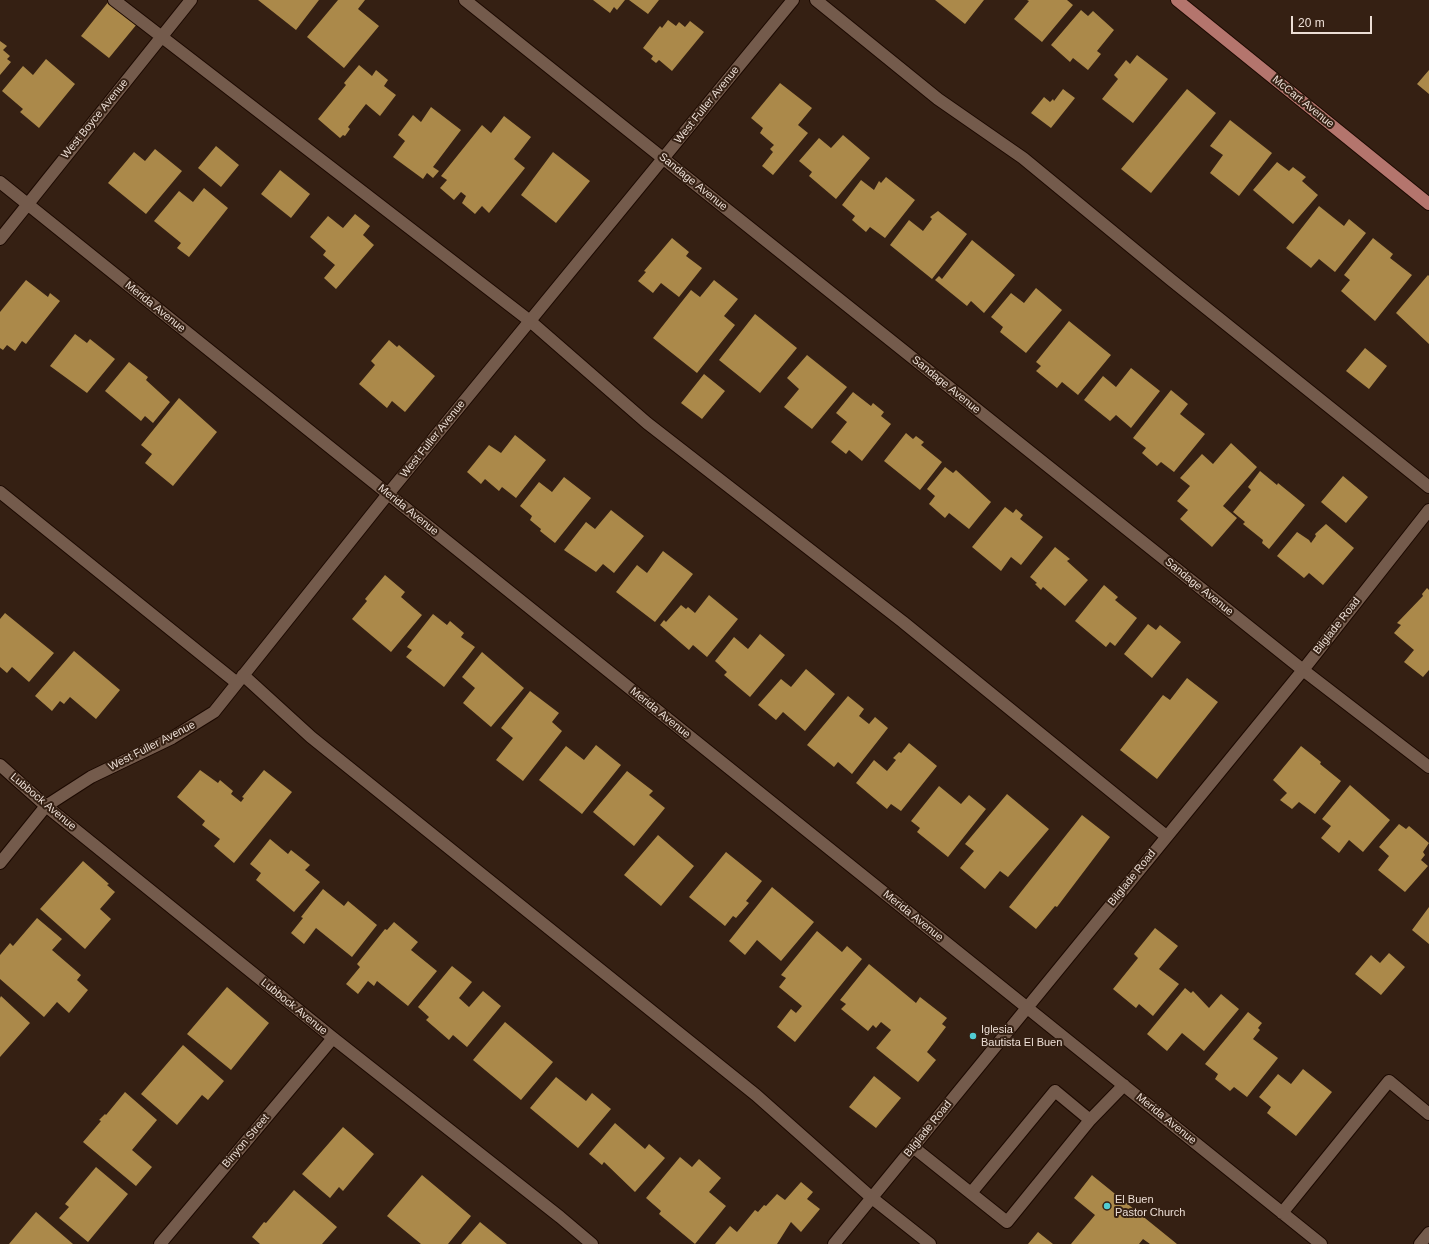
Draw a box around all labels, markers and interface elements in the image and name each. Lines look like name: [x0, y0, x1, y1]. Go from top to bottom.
scale bar: [1293, 8, 1374, 34]
text: 20 m: [1298, 16, 1325, 30]
street label: West Fuller Avenue: [672, 64, 742, 146]
street label: McCart Avenue: [1269, 73, 1337, 131]
street label: West Boyce Avenue: [59, 77, 131, 161]
street label: Sandage Avenue: [656, 150, 730, 214]
street label: Merida Avenue: [122, 279, 188, 335]
street label: Sandage Avenue: [909, 353, 983, 417]
street label: West Fuller Avenue: [398, 398, 468, 480]
street label: Merida Avenue: [375, 482, 441, 538]
street label: Sandage Avenue: [1162, 555, 1236, 619]
street label: Bilglade Road: [1311, 595, 1363, 657]
street label: Merida Avenue: [627, 685, 693, 741]
street label: West Fuller Avenue: [106, 718, 198, 774]
street label: Lubbock Avenue: [7, 771, 79, 833]
street label: Bilglade Road: [1105, 847, 1159, 909]
street label: Merida Avenue: [880, 888, 946, 944]
street label: Lubbock Avenue: [258, 976, 330, 1038]
place label: Iglesia Bautista El Buen: [981, 1023, 1062, 1049]
marker: Iglesia Bautista El Buen: [968, 1031, 978, 1041]
street label: Merida Avenue: [1133, 1091, 1199, 1147]
street label: Bilglade Road: [901, 1098, 955, 1160]
street label: Binyon Street: [220, 1111, 272, 1171]
place label: El Buen Pastor Church: [1115, 1193, 1185, 1219]
marker: El Buen Pastor Church: [1102, 1201, 1112, 1211]

